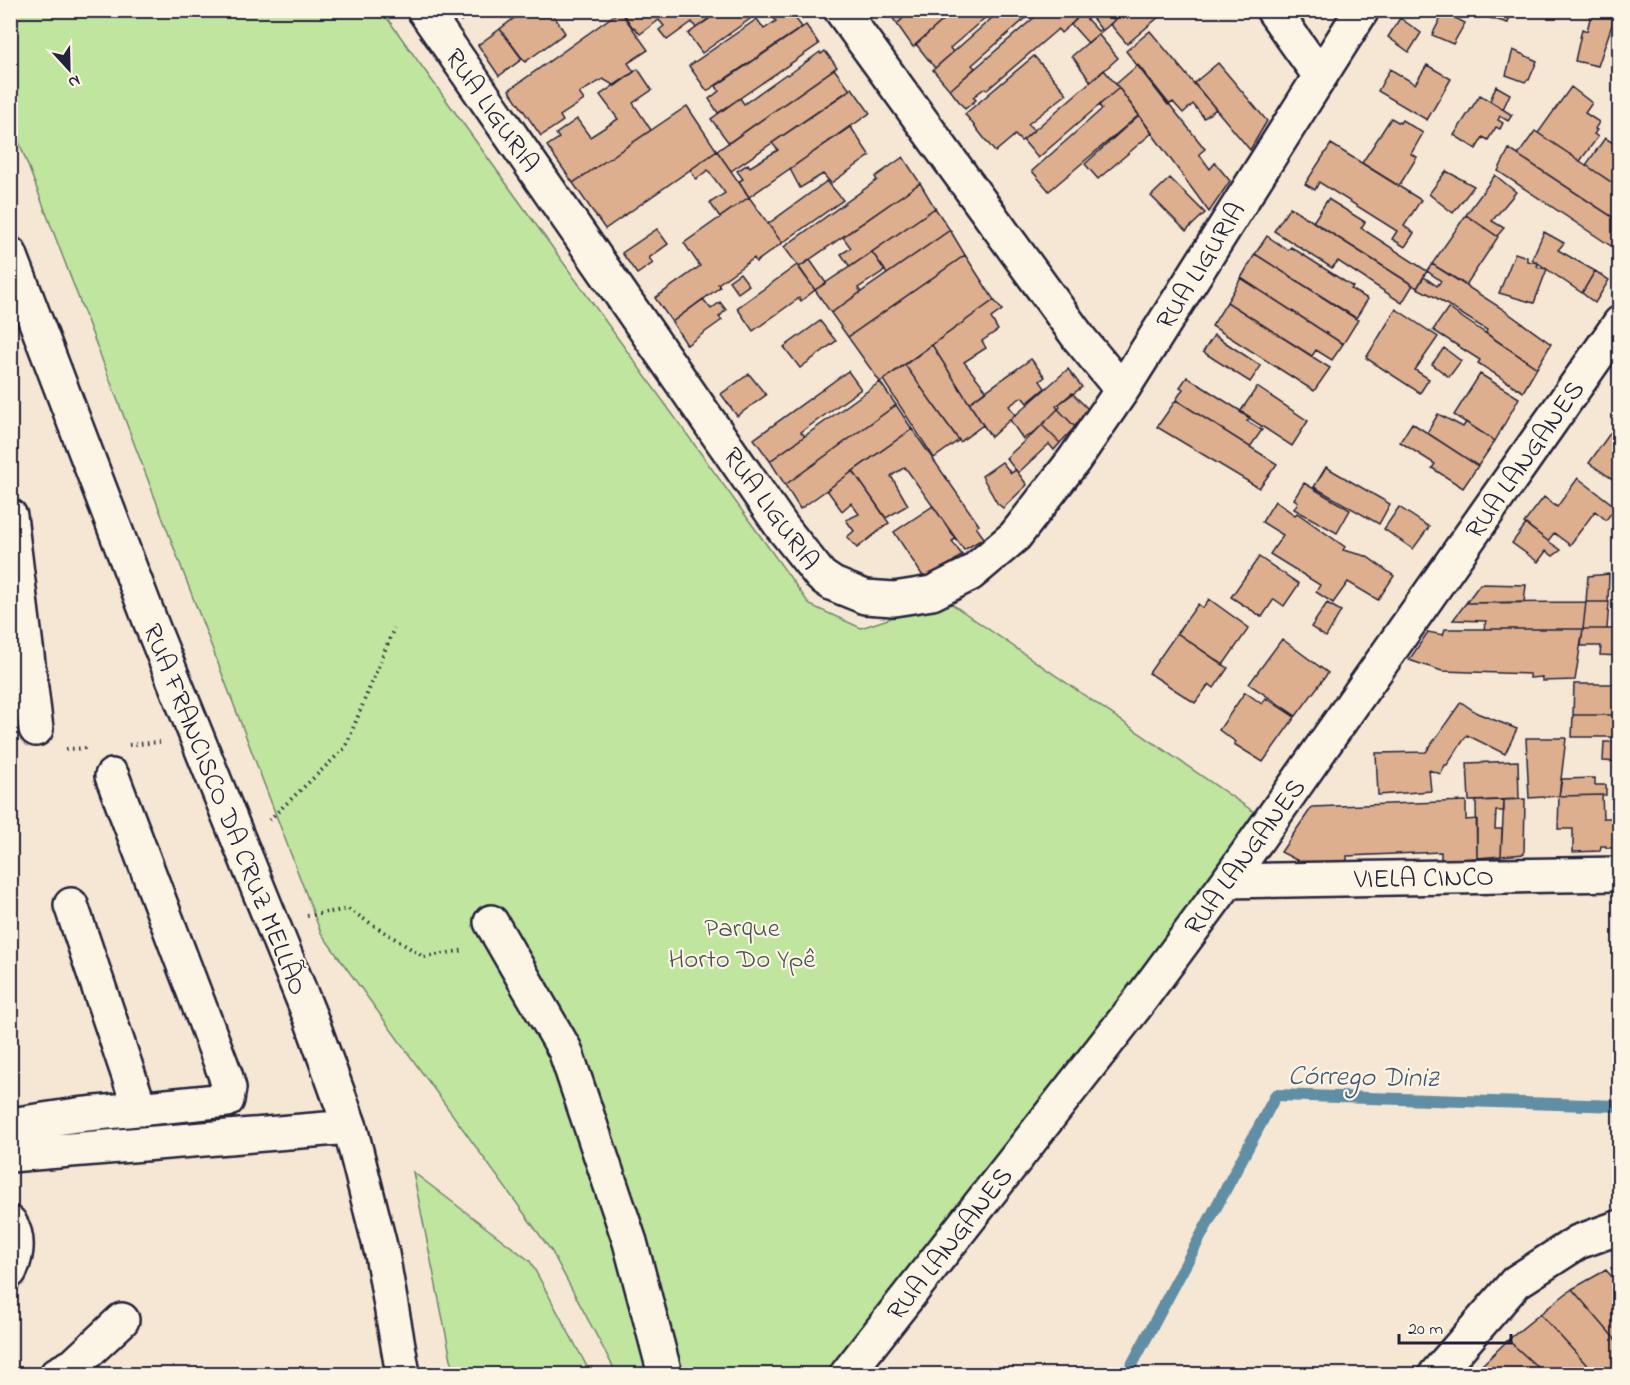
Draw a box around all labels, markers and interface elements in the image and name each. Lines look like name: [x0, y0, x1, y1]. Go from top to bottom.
north arrow: [39, 39, 99, 99]
street label: RUA LIGURIA: [434, 41, 548, 181]
text: N: [64, 68, 83, 94]
street label: RUA LIGURIA: [1148, 195, 1257, 338]
street label: RUA LANGANES: [1457, 373, 1595, 548]
street label: RUA LIGURIA: [712, 440, 828, 579]
street label: RUA FRANCISCO DA CRUZ MELLÃO: [131, 618, 316, 1001]
street label: RUA LANGANES: [1176, 771, 1316, 944]
street label: VIELA CINCO: [1353, 859, 1494, 900]
park label: Parque Horto Do Ypê: [669, 910, 816, 980]
water label: Córrego Diniz: [1288, 1057, 1441, 1100]
street label: RUA LANGANES: [878, 1159, 1024, 1330]
scale bar: [1399, 1307, 1512, 1345]
text: 20 m: [1408, 1317, 1443, 1343]

